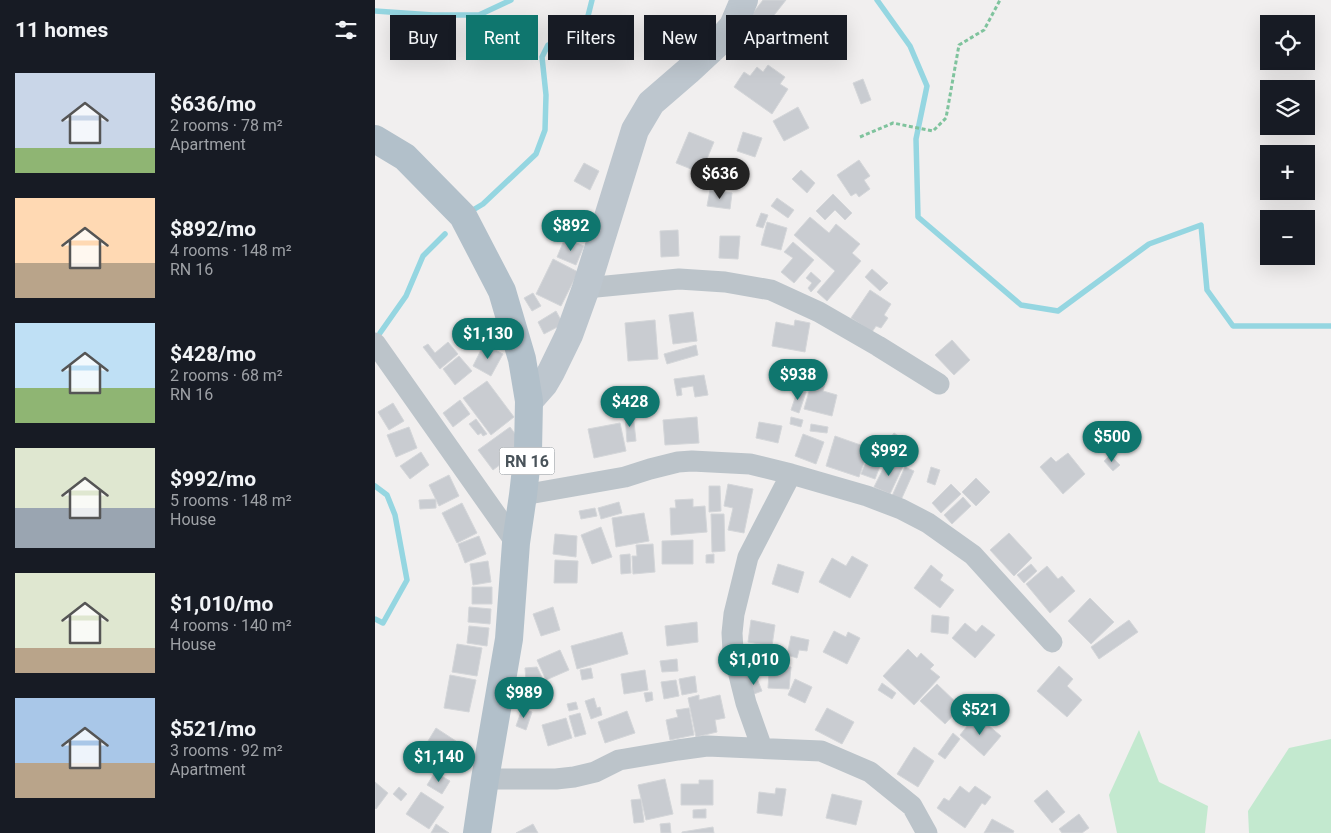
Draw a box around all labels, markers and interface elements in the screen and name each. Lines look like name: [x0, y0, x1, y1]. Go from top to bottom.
chip: Buy: [390, 15, 456, 60]
chip: Rent: [466, 15, 538, 60]
chip: Filters: [548, 15, 634, 60]
chip: New: [644, 15, 716, 60]
chip: Apartment: [726, 15, 847, 60]
map controls: [1260, 15, 1315, 265]
button: locate: [1260, 15, 1315, 70]
icon: filters: [332, 16, 360, 44]
text: 11 homes: [15, 18, 108, 42]
button: layers: [1260, 80, 1315, 135]
text: $636/mo: [170, 92, 256, 116]
icon: home: [55, 93, 115, 153]
text: 2 rooms · 78 m²: [170, 116, 283, 135]
text: Apartment: [170, 135, 246, 154]
button: +: [1260, 145, 1315, 200]
pin: $636: [690, 158, 750, 200]
text: $636: [702, 164, 738, 183]
pin: $892: [541, 210, 601, 252]
button: −: [1260, 210, 1315, 265]
text: $892: [553, 216, 589, 235]
text: $892/mo: [170, 217, 256, 241]
icon: home: [55, 218, 115, 278]
text: 4 rooms · 148 m²: [170, 241, 292, 260]
text: RN 16: [170, 260, 213, 279]
pin: $1,130: [447, 318, 529, 360]
text: $1,130: [463, 324, 513, 343]
text: $428/mo: [170, 342, 256, 366]
icon: home: [55, 343, 115, 403]
pin: $938: [768, 358, 828, 401]
text: $938: [780, 365, 816, 384]
text: 2 rooms · 68 m²: [170, 366, 283, 385]
text: RN 16: [170, 385, 213, 404]
pin: $428: [600, 386, 660, 428]
text: $428: [612, 392, 648, 411]
pin: $500: [1082, 420, 1142, 463]
text: $500: [1094, 427, 1130, 446]
pin: $992: [859, 434, 919, 477]
text: $992: [871, 441, 907, 460]
road number: RN 16: [499, 448, 555, 474]
text: $992/mo: [170, 467, 256, 491]
icon: home: [55, 468, 115, 528]
text: 5 rooms · 148 m²: [170, 491, 292, 510]
text: House: [170, 510, 216, 529]
text: $1,010/mo: [170, 592, 273, 616]
icon: home: [55, 593, 115, 653]
text: 4 rooms · 140 m²: [170, 616, 292, 635]
text: House: [170, 635, 216, 654]
pin: $1,010: [713, 644, 795, 686]
text: $1,010: [729, 650, 779, 669]
pin: $989: [494, 676, 554, 719]
text: $989: [506, 683, 542, 702]
pin: $521: [950, 694, 1010, 736]
text: $521: [962, 700, 998, 719]
text: $521/mo: [170, 717, 256, 741]
icon: home: [55, 718, 115, 778]
pin: $1,140: [398, 740, 480, 783]
text: 3 rooms · 92 m²: [170, 741, 283, 760]
text: $1,140: [414, 747, 464, 766]
text: Apartment: [170, 760, 246, 779]

